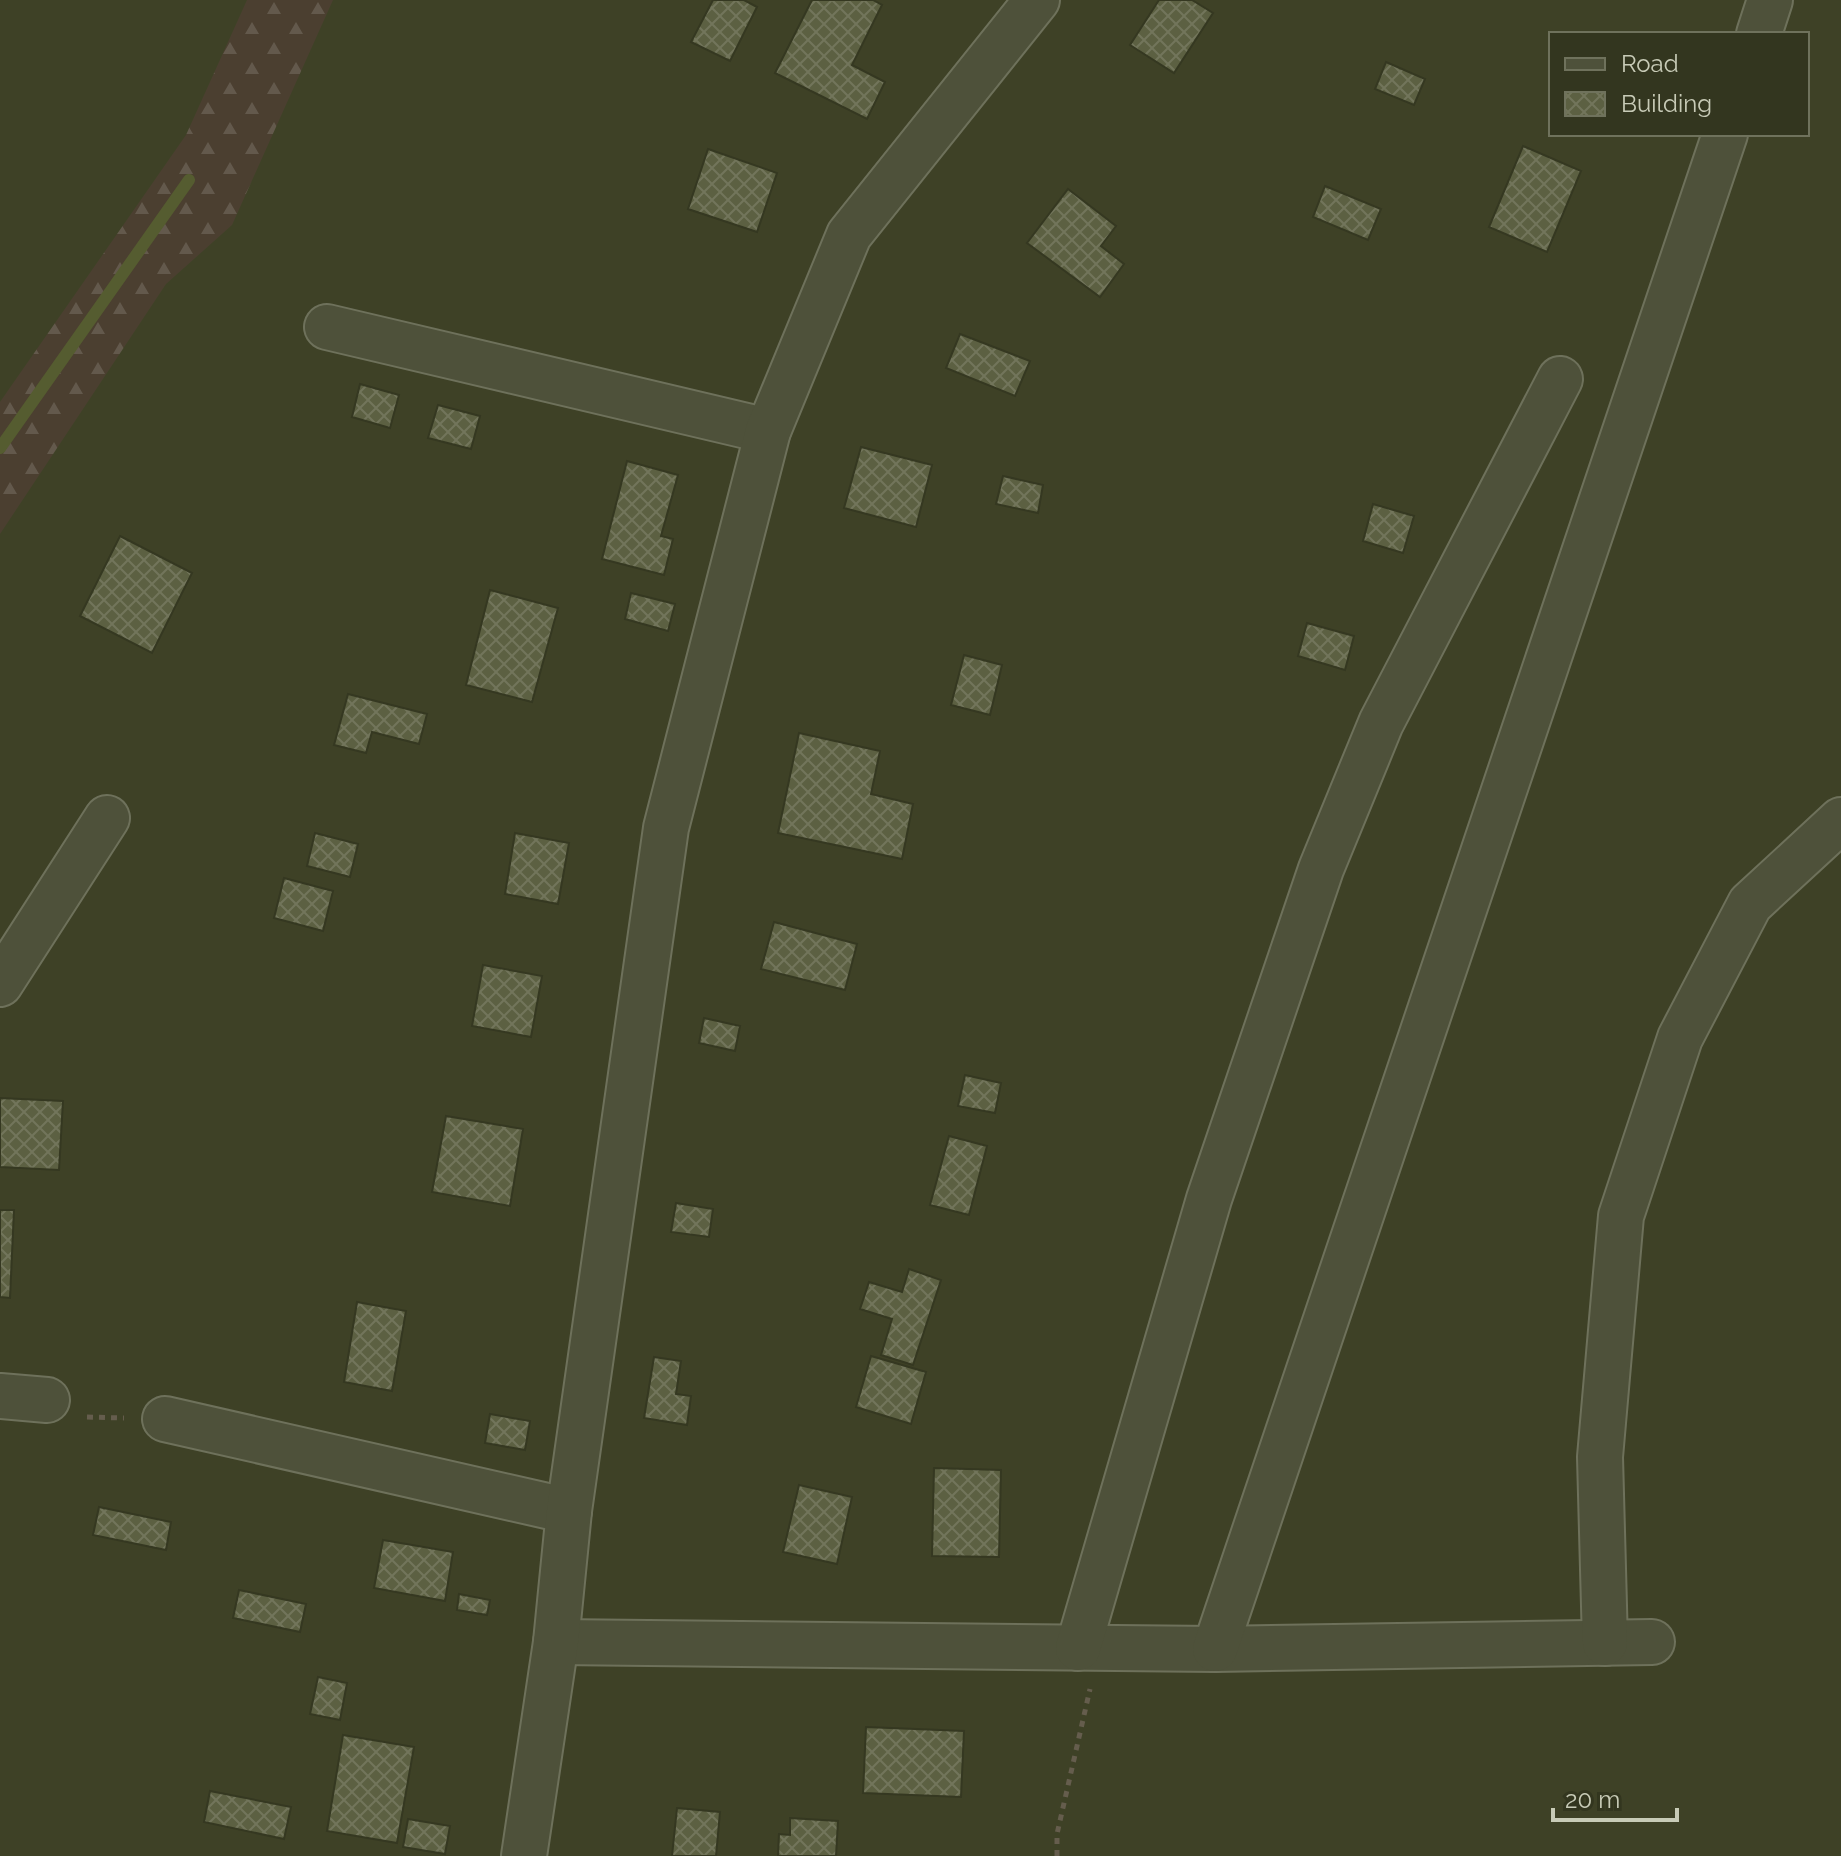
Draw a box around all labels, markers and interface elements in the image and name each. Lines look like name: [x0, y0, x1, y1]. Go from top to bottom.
legend: [1549, 32, 1809, 136]
text: Road: [1621, 49, 1679, 78]
text: Building: [1621, 89, 1712, 118]
scale bar: [1553, 1772, 1677, 1822]
text: 20 m: [1565, 1785, 1620, 1814]

